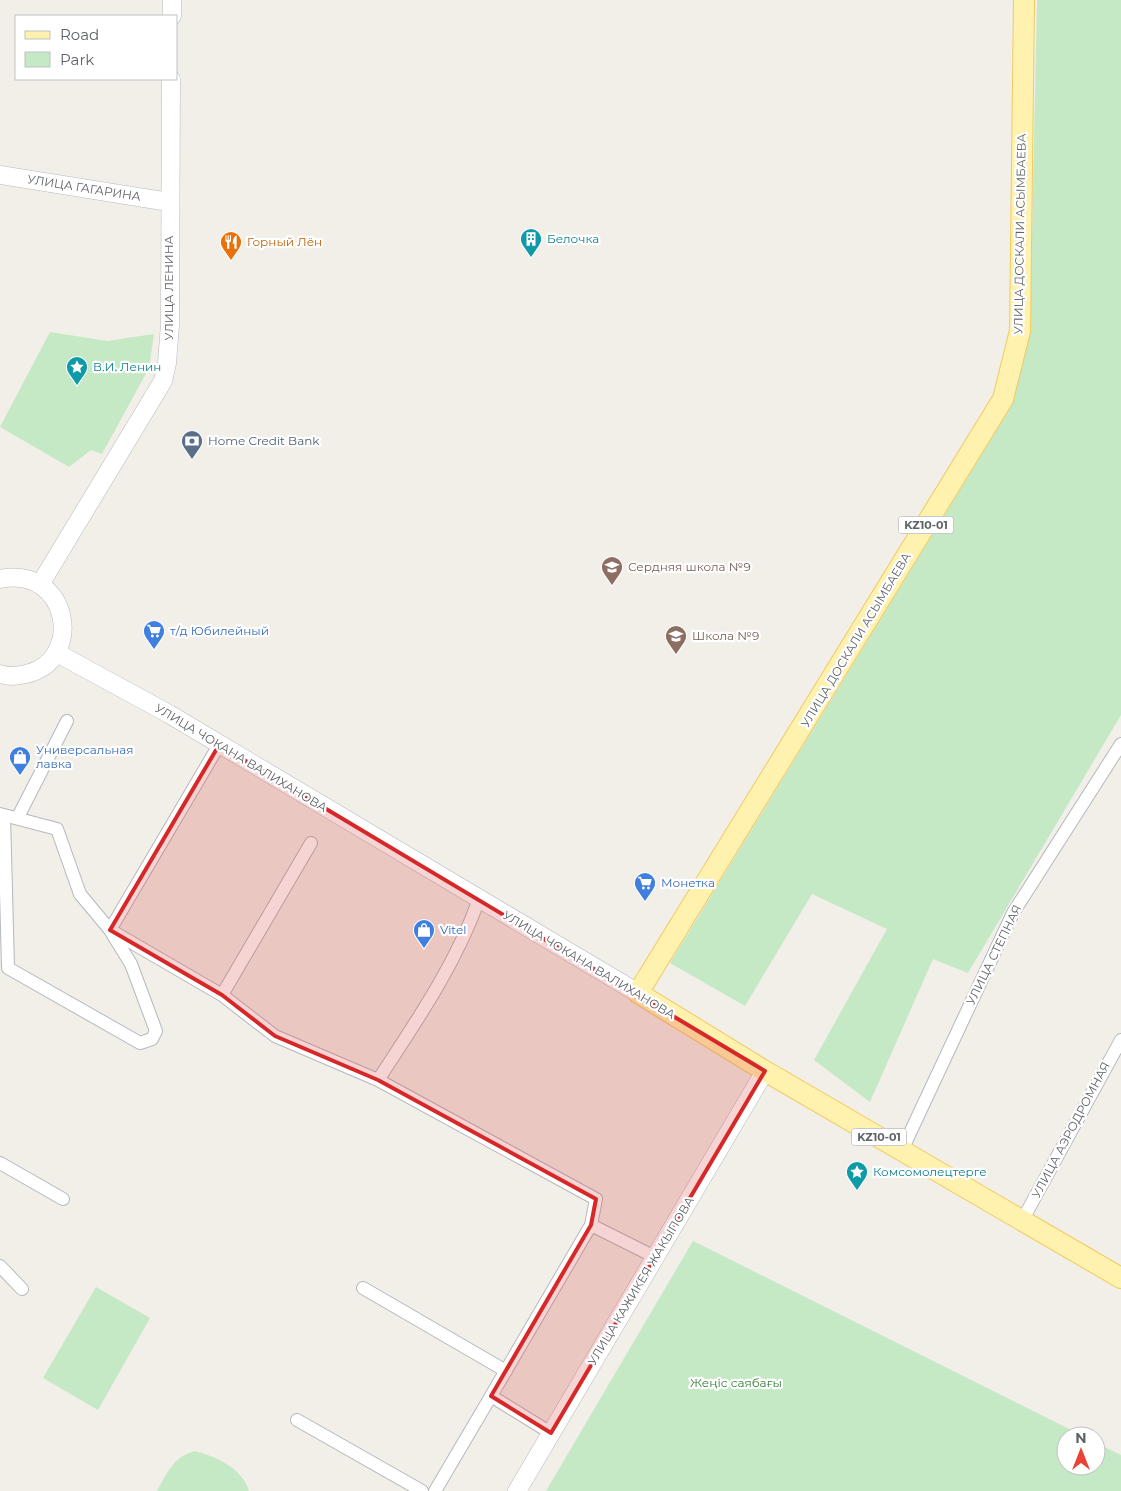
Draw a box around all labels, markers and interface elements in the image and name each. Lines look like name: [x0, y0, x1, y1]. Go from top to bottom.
legend: [15, 15, 178, 80]
text: Road: [60, 25, 99, 44]
text: Park: [60, 50, 94, 69]
street label: УЛИЦА ДОСКАЛИ АСЫМБАЕВА: [1010, 133, 1029, 335]
street label: УЛИЦА ГАГАРИНА: [26, 171, 142, 204]
building icon: Белочка: [519, 227, 543, 258]
restaurant icon: Горный Лён: [219, 230, 243, 261]
place label: Белочка: [547, 231, 599, 246]
place label: Горный Лён: [247, 234, 322, 249]
street label: УЛИЦА ЛЕНИНА: [161, 235, 176, 341]
place icon: В.И. Ленин: [65, 355, 89, 386]
place label: В.И. Ленин: [93, 359, 161, 374]
bank icon: Home Credit Bank: [180, 429, 204, 460]
place label: Home Credit Bank: [208, 433, 320, 448]
road number: KZ10-01: [898, 516, 954, 534]
street label: УЛИЦА ДОСКАЛИ АСЫМБАЕВА: [797, 550, 914, 730]
school or university icon: Сердняя школа №9: [600, 555, 624, 586]
place label: Сердняя школа №9: [628, 559, 751, 574]
supermarket icon: т/д Юбилейный: [142, 619, 166, 650]
place label: т/д Юбилейный: [170, 623, 269, 638]
school or university icon: Школа №9: [664, 624, 688, 655]
place label: Школа №9: [692, 628, 759, 643]
street label: УЛИЦА ЧОКАНА ВАЛИХАНОВА: [152, 700, 330, 815]
place label: Универсальная лавка: [36, 742, 134, 771]
shop icon: Универсальная лавка: [8, 745, 32, 776]
supermarket icon: Монетка: [633, 871, 657, 902]
place label: Монетка: [661, 875, 715, 890]
street label: УЛИЦА СТЕПНАЯ: [963, 902, 1024, 1007]
street label: УЛИЦА ЧОКАНА ВАЛИХАНОВА: [500, 907, 678, 1022]
shop icon: Vitel: [412, 918, 436, 949]
place label: Vitel: [440, 922, 466, 937]
street label: УЛИЦА АЭРОДРОМНАЯ: [1028, 1059, 1113, 1200]
road number: KZ10-01: [852, 1128, 906, 1146]
place icon: Комсомолецтерге: [845, 1160, 869, 1191]
place label: Комсомолецтерге: [873, 1164, 987, 1179]
street label: УЛИЦА КАЖИКЕЯ ЖАКЫПОВА: [584, 1194, 697, 1368]
park label: Жеңіс саябағы: [690, 1375, 782, 1390]
north arrow: [1056, 1426, 1106, 1476]
text: N: [1075, 1429, 1087, 1447]

